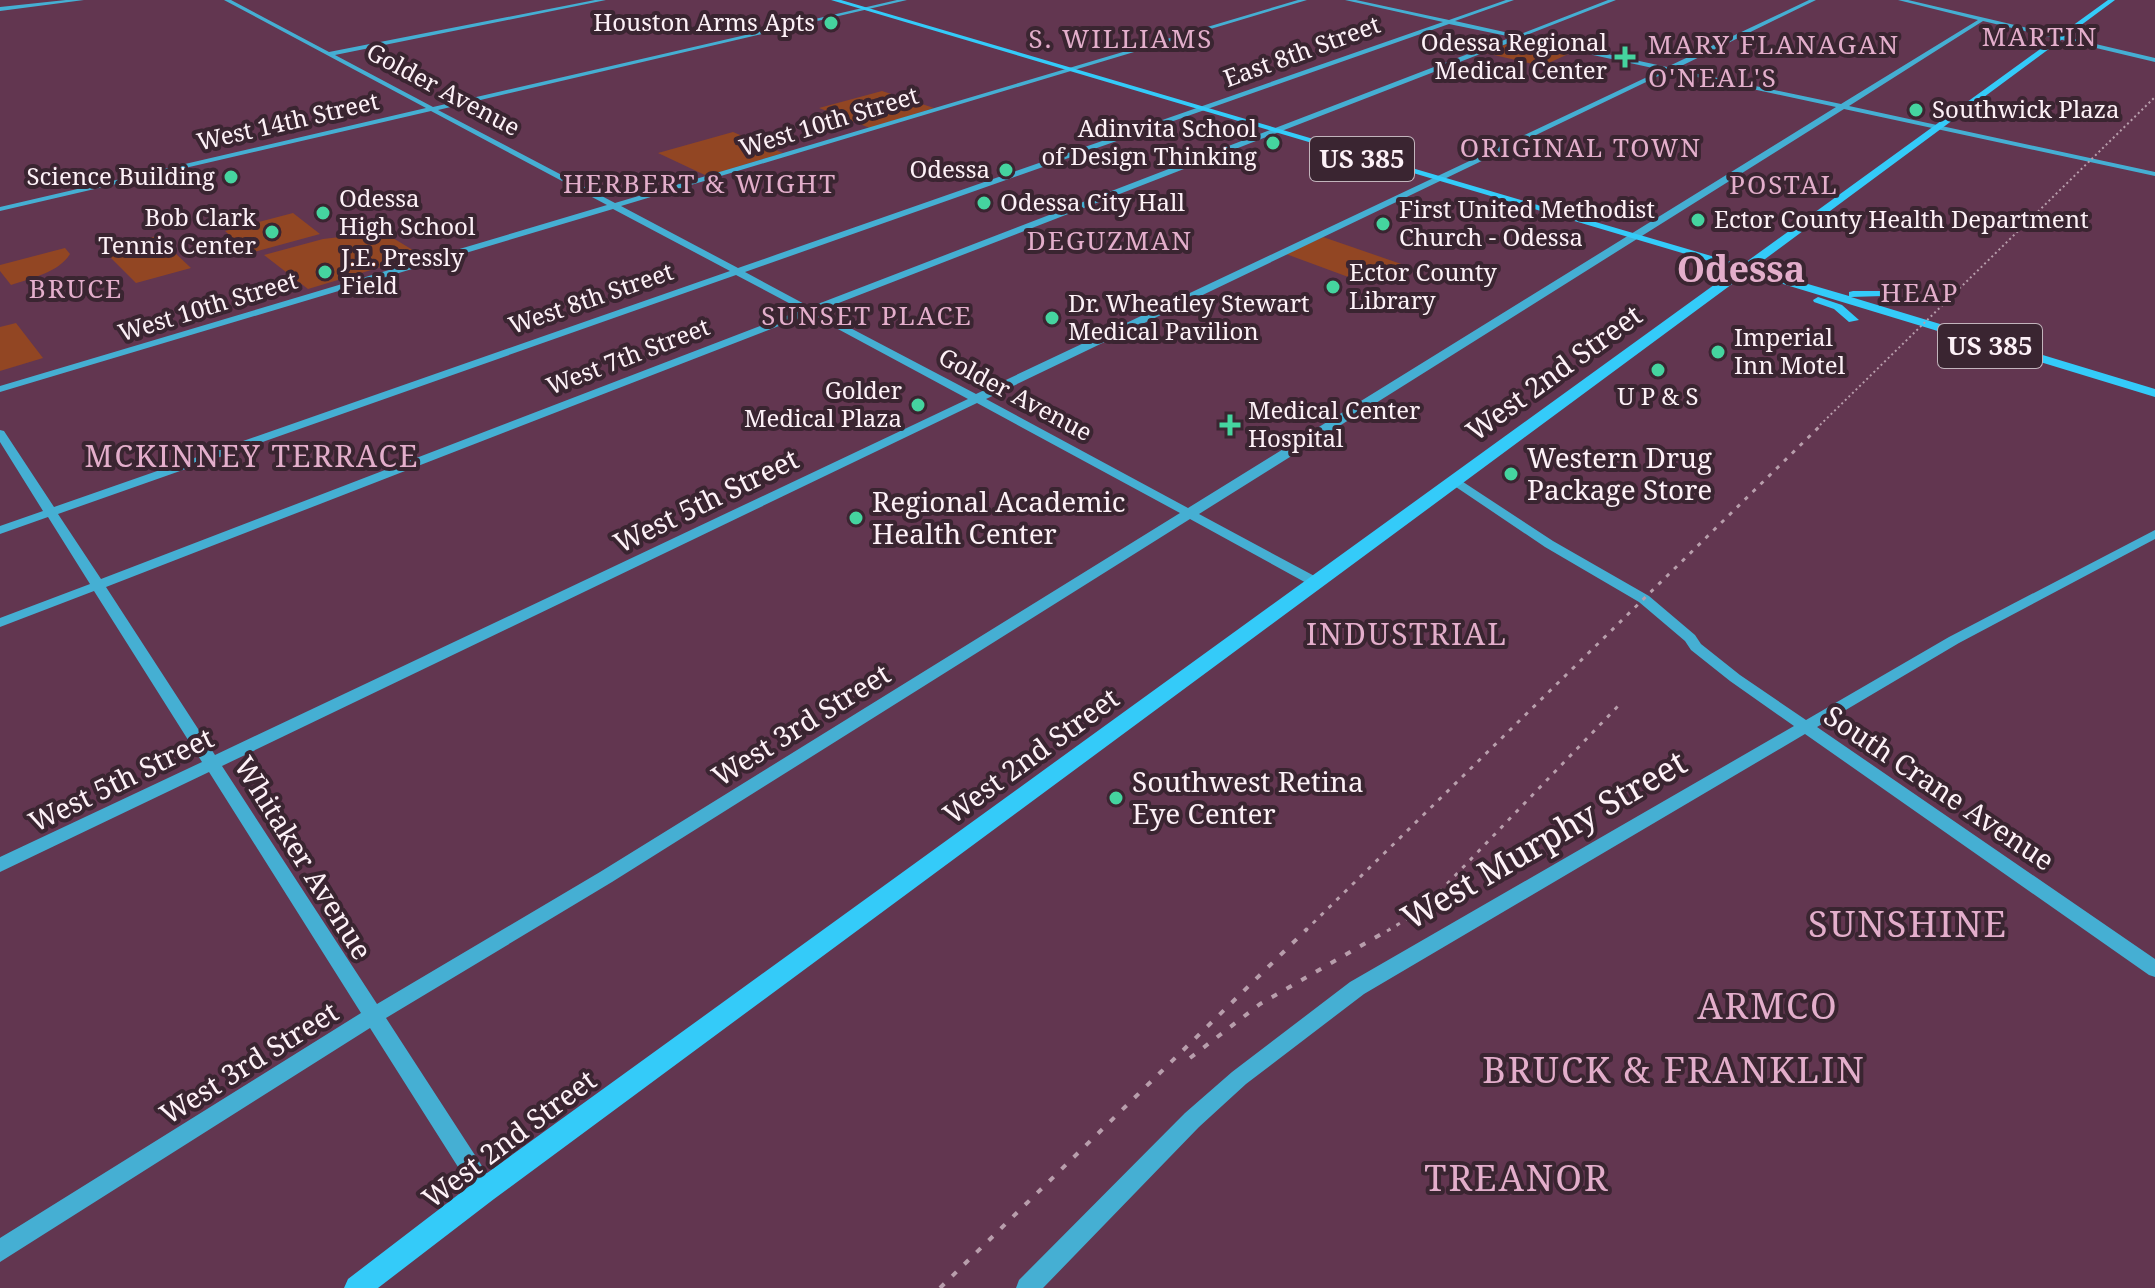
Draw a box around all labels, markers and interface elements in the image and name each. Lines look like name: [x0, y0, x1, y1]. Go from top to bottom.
place label: Houston Arms Apts: [593, 5, 815, 38]
street label: East 8th Street: [1219, 7, 1384, 94]
marker: Houston Arms Apts: [822, 14, 840, 32]
district label: MARTIN: [1982, 18, 2098, 54]
district label: S. WILLIAMS: [1029, 20, 1213, 56]
place label: Odessa Regional Medical Center: [1421, 25, 1608, 86]
district label: MARY FLANAGAN: [1648, 26, 1900, 62]
street label: Golder Avenue: [361, 34, 526, 143]
marker: Odessa Regional Medical Center: [1614, 46, 1636, 68]
district label: O'NEAL'S: [1648, 59, 1778, 95]
street label: West 10th Street: [735, 78, 922, 163]
street label: West 14th Street: [193, 84, 382, 158]
place label: Southwick Plaza: [1932, 92, 2120, 125]
marker: Southwick Plaza: [1907, 101, 1925, 119]
place label: Adinvita School of Design Thinking: [1041, 111, 1258, 172]
district label: ORIGINAL TOWN: [1460, 129, 1702, 165]
marker: Adinvita School of Design Thinking: [1264, 134, 1282, 152]
road number: US 385: [1310, 137, 1414, 181]
place label: Odessa: [909, 152, 990, 185]
place label: Science Building: [26, 159, 215, 192]
marker: Odessa: [997, 161, 1015, 179]
district label: HERBERT & WIGHT: [563, 165, 837, 201]
district label: POSTAL: [1729, 166, 1839, 202]
marker: Science Building: [222, 168, 240, 186]
place label: Odessa High School: [339, 181, 476, 242]
place label: Odessa City Hall: [1000, 185, 1185, 218]
place label: First United Methodist Church - Odessa: [1399, 192, 1655, 253]
marker: Odessa City Hall: [975, 194, 993, 212]
place label: Bob Clark Tennis Center: [98, 200, 257, 261]
place label: Ector County Health Department: [1714, 202, 2089, 235]
marker: Odessa High School: [314, 204, 332, 222]
marker: Ector County Health Department: [1689, 211, 1707, 229]
marker: First United Methodist Church - Odessa: [1374, 215, 1392, 233]
district label: DEGUZMAN: [1027, 222, 1193, 258]
marker: Bob Clark Tennis Center: [263, 223, 281, 241]
place label: J.E. Pressly Field: [340, 240, 464, 301]
district label: Odessa: [1677, 244, 1805, 293]
street label: West 8th Street: [504, 254, 677, 341]
place label: Ector County Library: [1349, 255, 1497, 316]
street label: West 10th Street: [114, 263, 301, 348]
marker: J.E. Pressly Field: [316, 263, 334, 281]
district label: BRUCE: [29, 270, 123, 306]
district label: HEAP: [1881, 274, 1959, 310]
marker: Ector County Library: [1324, 278, 1342, 296]
place label: Dr. Wheatley Stewart Medical Pavilion: [1068, 286, 1309, 347]
street label: West 2nd Street: [1458, 295, 1649, 449]
district label: SUNSET PLACE: [761, 297, 973, 333]
street label: West 7th Street: [541, 309, 714, 402]
marker: Dr. Wheatley Stewart Medical Pavilion: [1043, 309, 1061, 327]
place label: Imperial Inn Motel: [1734, 320, 1846, 381]
road number: US 385: [1938, 324, 2042, 368]
street label: Golder Avenue: [933, 339, 1098, 448]
marker: Imperial Inn Motel: [1709, 343, 1727, 361]
marker: U P & S: [1649, 361, 1667, 379]
place label: Golder Medical Plaza: [744, 373, 902, 434]
place label: U P & S: [1617, 379, 1699, 412]
place label: Medical Center Hospital: [1248, 393, 1420, 454]
marker: Golder Medical Plaza: [909, 396, 927, 414]
marker: Medical Center Hospital: [1219, 414, 1241, 436]
district label: MCKINNEY TERRACE: [84, 435, 420, 476]
place label: Western Drug Package Store: [1527, 438, 1712, 508]
street label: West 5th Street: [607, 439, 804, 561]
marker: Western Drug Package Store: [1502, 465, 1520, 483]
place label: Regional Academic Health Center: [872, 482, 1125, 552]
marker: Regional Academic Health Center: [847, 509, 865, 527]
district label: INDUSTRIAL: [1306, 613, 1508, 654]
street label: West 3rd Street: [704, 654, 897, 794]
street label: West 2nd Street: [935, 678, 1126, 832]
street label: South Crane Avenue: [1817, 696, 2062, 878]
street label: West 5th Street: [22, 718, 219, 840]
street label: West Murphy Street: [1393, 739, 1694, 940]
street label: Whitaker Avenue: [226, 749, 382, 966]
place label: Southwest Retina Eye Center: [1132, 762, 1364, 832]
marker: Southwest Retina Eye Center: [1107, 789, 1125, 807]
district label: SUNSHINE: [1808, 899, 2008, 948]
district label: ARMCO: [1697, 981, 1839, 1030]
street label: West 3rd Street: [152, 992, 345, 1132]
district label: BRUCK & FRANKLIN: [1482, 1045, 1866, 1094]
street label: West 2nd Street: [414, 1060, 603, 1216]
district label: TREANOR: [1424, 1153, 1610, 1202]

